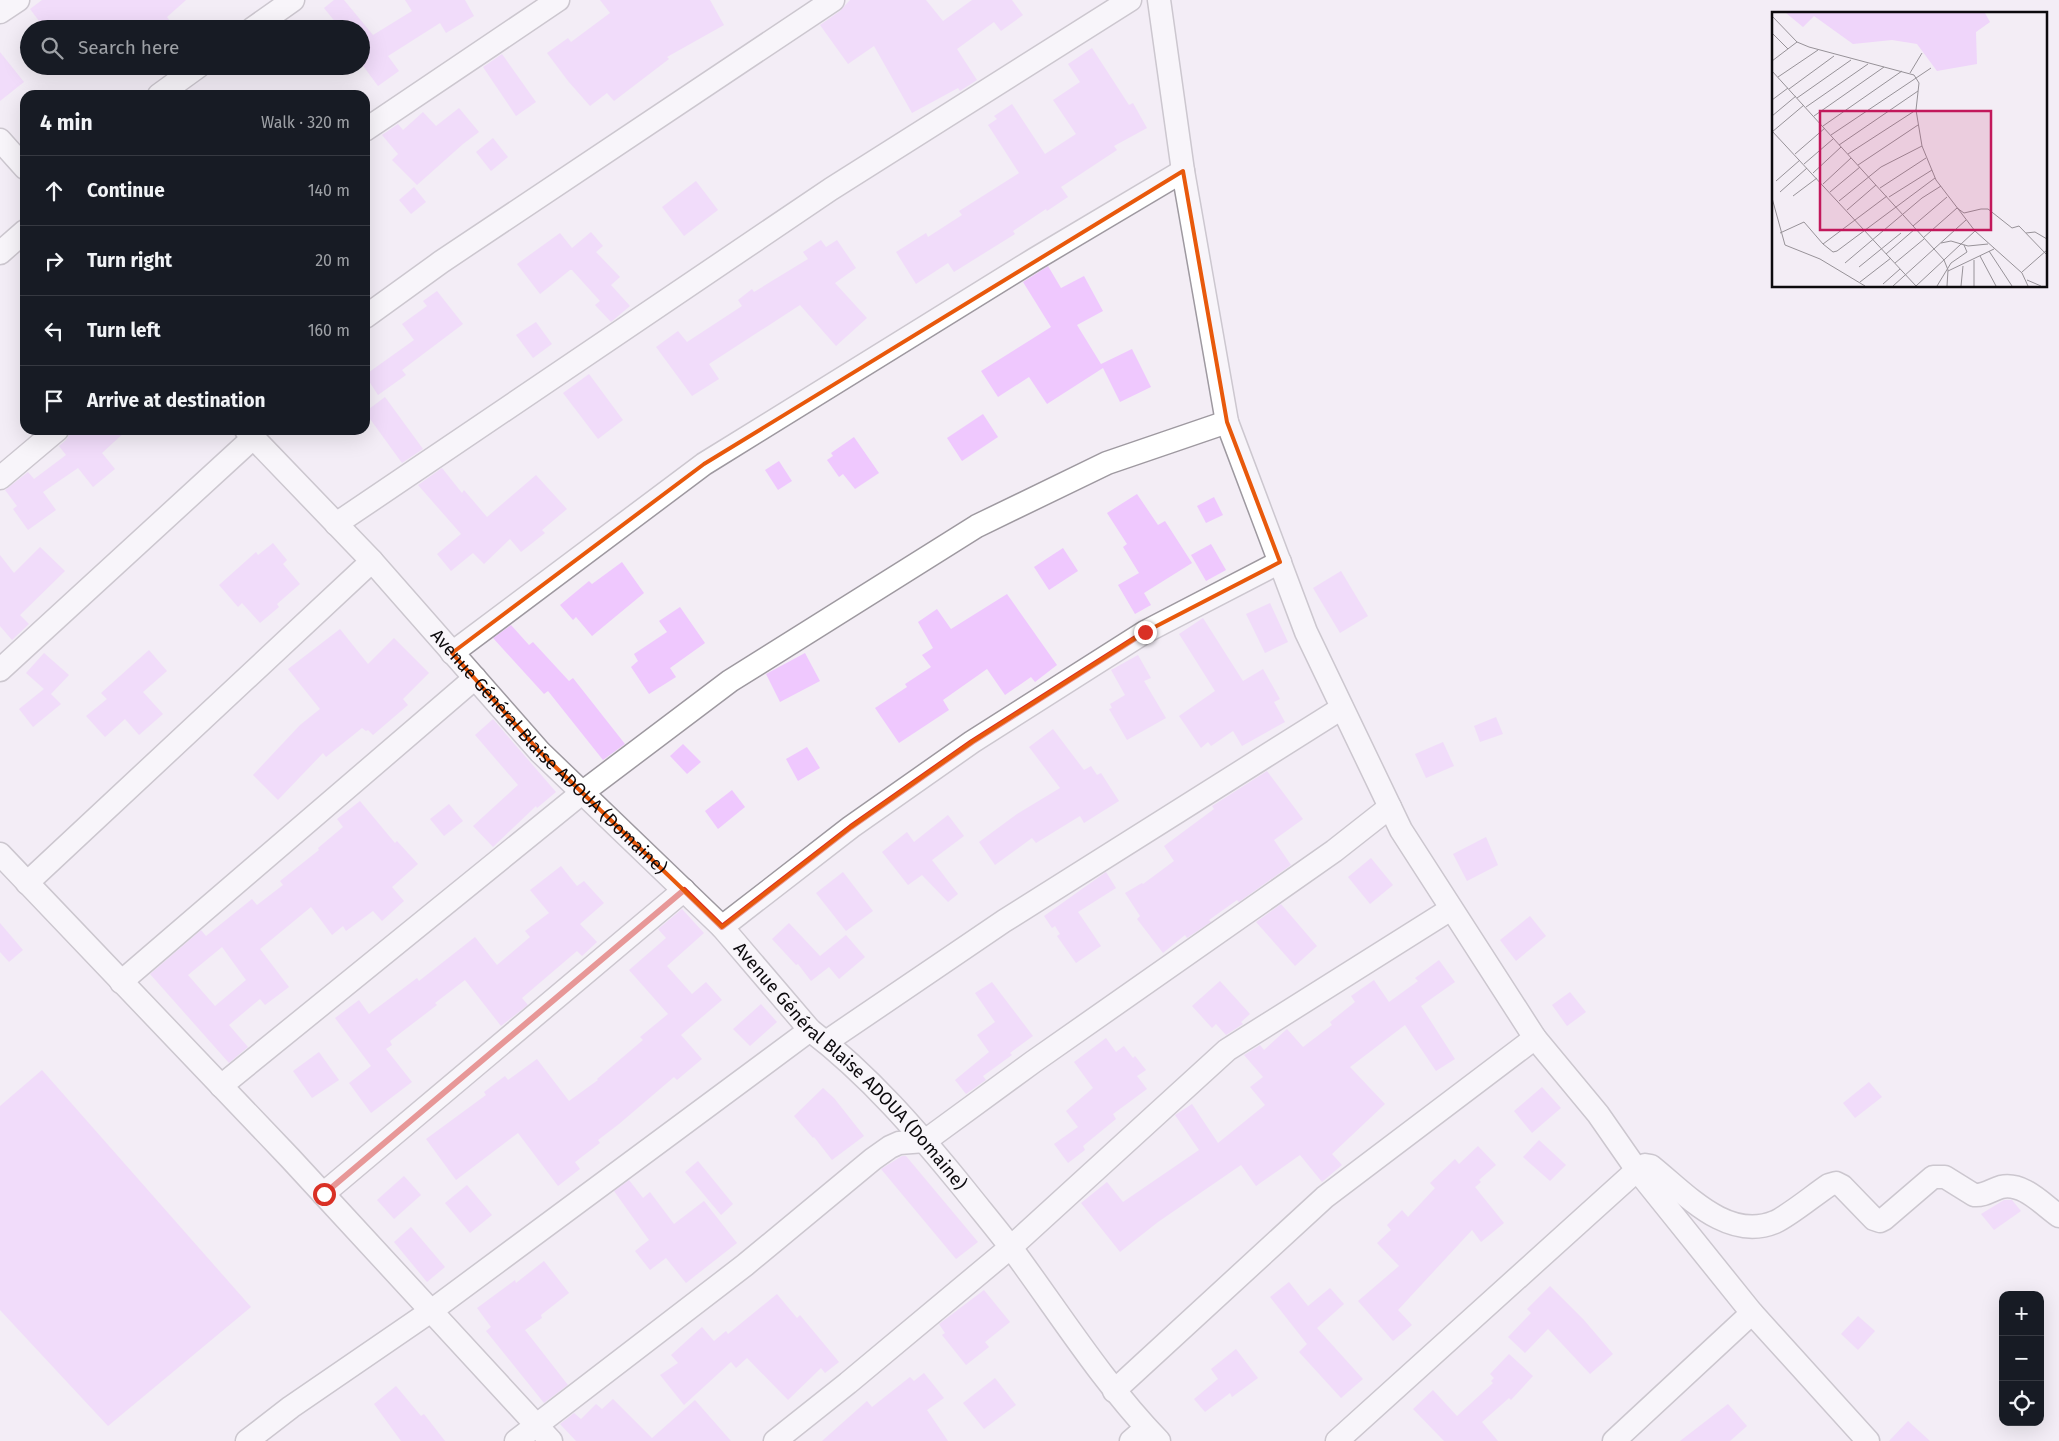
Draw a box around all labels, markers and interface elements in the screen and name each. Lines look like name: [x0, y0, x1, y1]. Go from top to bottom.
inset map: [1772, 12, 2046, 288]
search box: [20, 20, 370, 75]
icon: search: [38, 34, 66, 62]
text: Search here: [78, 36, 179, 59]
text: 4 min: [40, 110, 93, 136]
text: Walk · 320 m: [261, 113, 350, 132]
icon: ahead: [40, 177, 68, 205]
text: Continue: [87, 179, 165, 202]
text: 140 m: [308, 181, 350, 200]
icon: right: [40, 247, 68, 275]
text: Turn right: [87, 249, 172, 272]
text: 20 m: [315, 251, 350, 270]
icon: left: [40, 317, 68, 345]
text: Turn left: [87, 319, 161, 342]
text: 160 m: [308, 321, 350, 340]
icon: arrive: [40, 387, 68, 415]
text: Arrive at destination: [87, 389, 266, 412]
route end: [1134, 621, 1157, 644]
street label: Avenue Général Blaise ADOUA (Domaine): [426, 625, 672, 879]
street label: Avenue Général Blaise ADOUA (Domaine): [729, 938, 971, 1194]
route start: [313, 1183, 336, 1206]
map controls: [1999, 1291, 2044, 1426]
button: +: [1999, 1291, 2044, 1336]
button: −: [1999, 1336, 2044, 1381]
button: locate: [1999, 1381, 2044, 1426]

